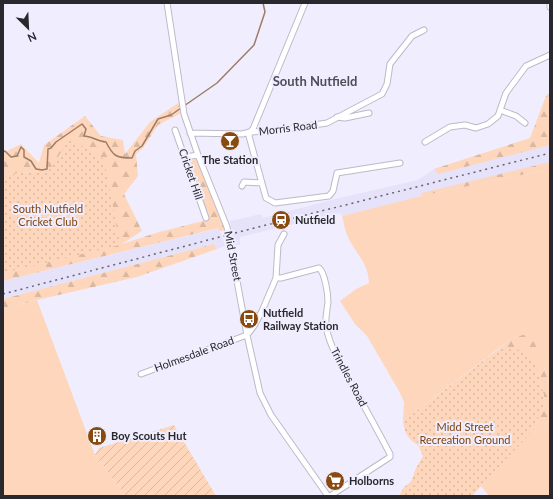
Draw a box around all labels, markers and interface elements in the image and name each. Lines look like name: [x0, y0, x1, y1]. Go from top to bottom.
north arrow: [8, 8, 48, 48]
text: N: [26, 30, 39, 45]
district label: South Nutfield: [273, 73, 357, 89]
street label: Morris Road: [258, 117, 318, 138]
bar icon: The Station: [219, 130, 241, 152]
street label: Cricket Hill: [177, 147, 206, 201]
place label: The Station: [202, 153, 258, 166]
park label: South Nutfield Cricket Club: [13, 202, 83, 228]
station icon: Nutfield: [270, 209, 292, 231]
place label: Nutfield: [295, 213, 335, 226]
street label: Mid Street: [222, 230, 245, 282]
place label: Nutfield Railway Station: [263, 306, 338, 332]
bus stop icon: Nutfield Railway Station: [238, 308, 260, 330]
street label: Holmesdale Road: [152, 333, 235, 374]
street label: Trindles Road: [329, 345, 370, 408]
park label: Midd Street Recreation Ground: [420, 420, 510, 446]
building icon: Boy Scouts Hut: [86, 425, 108, 447]
place label: Boy Scouts Hut: [111, 429, 187, 442]
supermarket icon: Holborns: [324, 470, 346, 492]
place label: Holborns: [349, 474, 394, 487]

